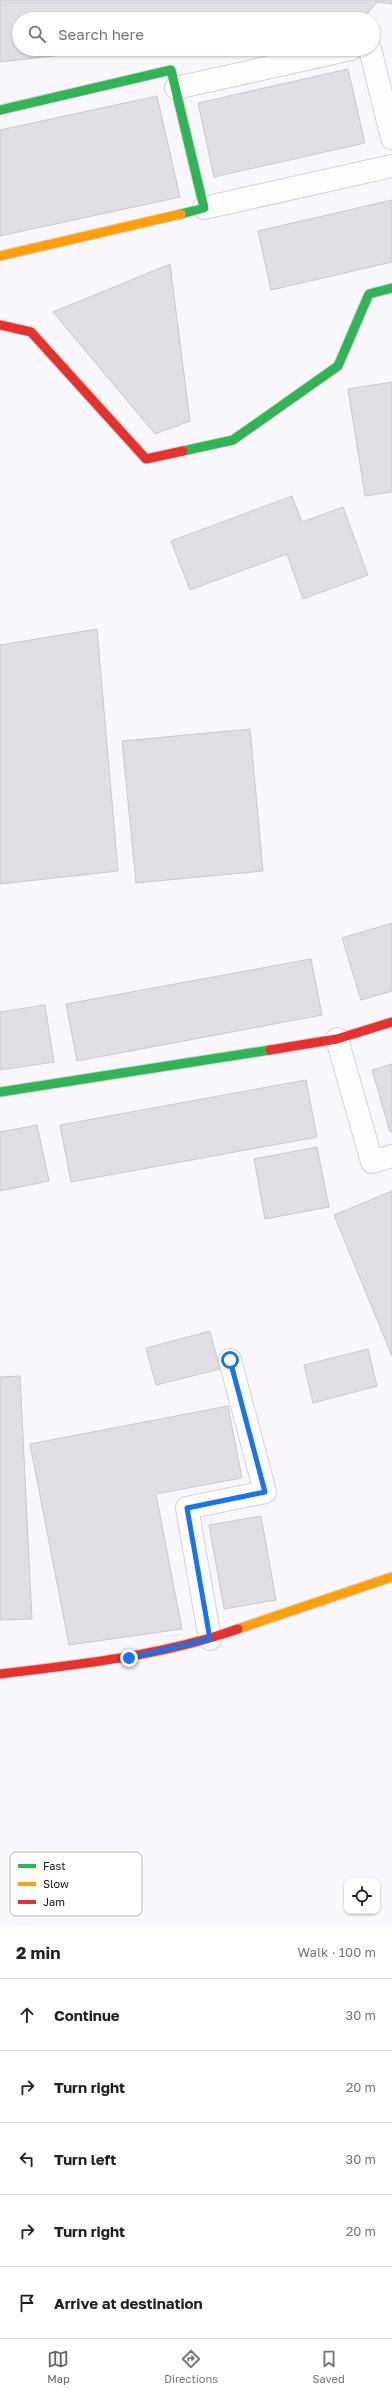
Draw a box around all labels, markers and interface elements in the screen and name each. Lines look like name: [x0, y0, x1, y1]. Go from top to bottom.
search box: [12, 12, 380, 56]
icon: search: [26, 23, 48, 45]
text: Search here: [58, 25, 144, 43]
route start: [221, 1351, 239, 1369]
route end: [120, 1649, 138, 1667]
legend: [10, 1852, 142, 1916]
text: Fast: [43, 1859, 66, 1872]
text: Slow: [43, 1877, 69, 1890]
map controls: [344, 1878, 380, 1914]
button: locate: [344, 1878, 380, 1914]
text: Jam: [43, 1895, 65, 1908]
text: 2 min: [16, 1942, 60, 1963]
text: Walk · 100 m: [298, 1944, 376, 1960]
icon: ahead: [16, 2004, 38, 2026]
text: Continue: [54, 2006, 120, 2024]
text: 30 m: [346, 2007, 376, 2023]
icon: right: [16, 2076, 38, 2098]
text: Turn right: [54, 2078, 125, 2096]
text: 20 m: [346, 2079, 376, 2095]
icon: left: [16, 2148, 38, 2170]
text: Turn left: [54, 2150, 116, 2168]
text: 30 m: [346, 2151, 376, 2167]
icon: right: [16, 2220, 38, 2242]
text: Turn right: [54, 2222, 125, 2240]
text: 20 m: [346, 2223, 376, 2239]
icon: arrive: [16, 2292, 38, 2314]
text: Arrive at destination: [54, 2294, 203, 2312]
tab: Map: [47, 2348, 70, 2385]
tab: Directions: [164, 2348, 218, 2385]
tab: Saved: [313, 2348, 345, 2385]

